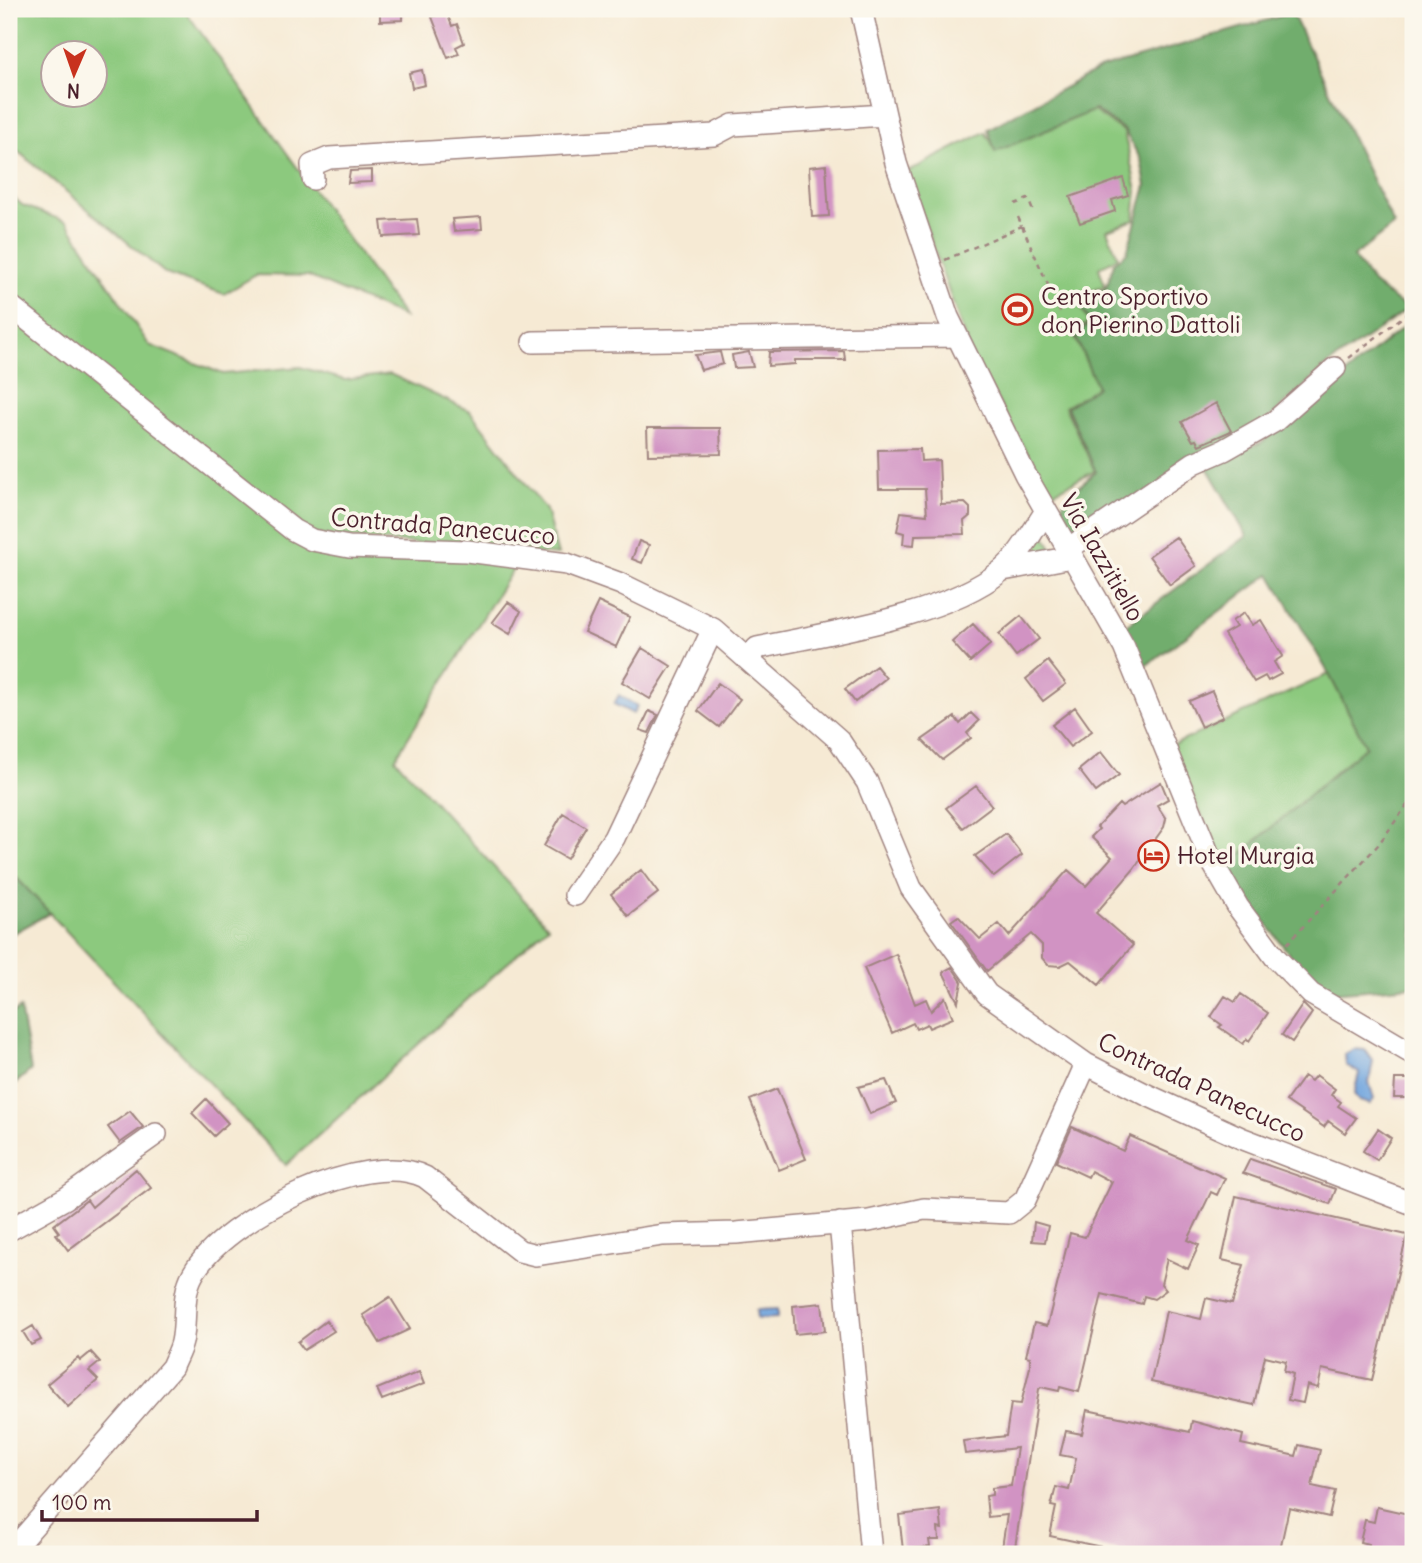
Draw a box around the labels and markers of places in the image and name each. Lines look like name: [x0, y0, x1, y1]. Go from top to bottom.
place label: Centro Sportivo don Pierino Dattoli: [1041, 281, 1240, 339]
sports icon: Centro Sportivo don Pierino Dattoli: [1001, 293, 1035, 327]
hotel icon: Hotel Murgia: [1137, 838, 1171, 872]
place label: Hotel Murgia: [1177, 840, 1315, 870]

